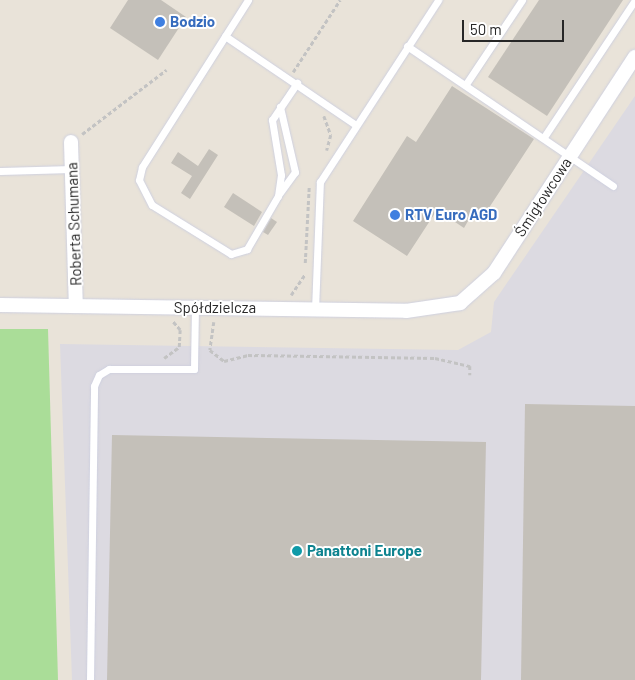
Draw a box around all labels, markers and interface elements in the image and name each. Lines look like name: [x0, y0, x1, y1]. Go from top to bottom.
scale bar: [465, 10, 568, 42]
place label: Bodzio: [170, 13, 215, 31]
marker: Bodzio: [154, 16, 166, 28]
text: 50 m: [470, 20, 502, 38]
street label: Śmigłowcowa: [511, 154, 575, 240]
street label: Roberta Schumana: [63, 162, 85, 286]
place label: RTV Euro AGD: [405, 206, 497, 224]
marker: RTV Euro AGD: [389, 209, 401, 221]
street label: Spółdzielcza: [174, 299, 256, 317]
place label: Panattoni Europe: [307, 542, 422, 560]
marker: Panattoni Europe: [291, 545, 303, 557]

